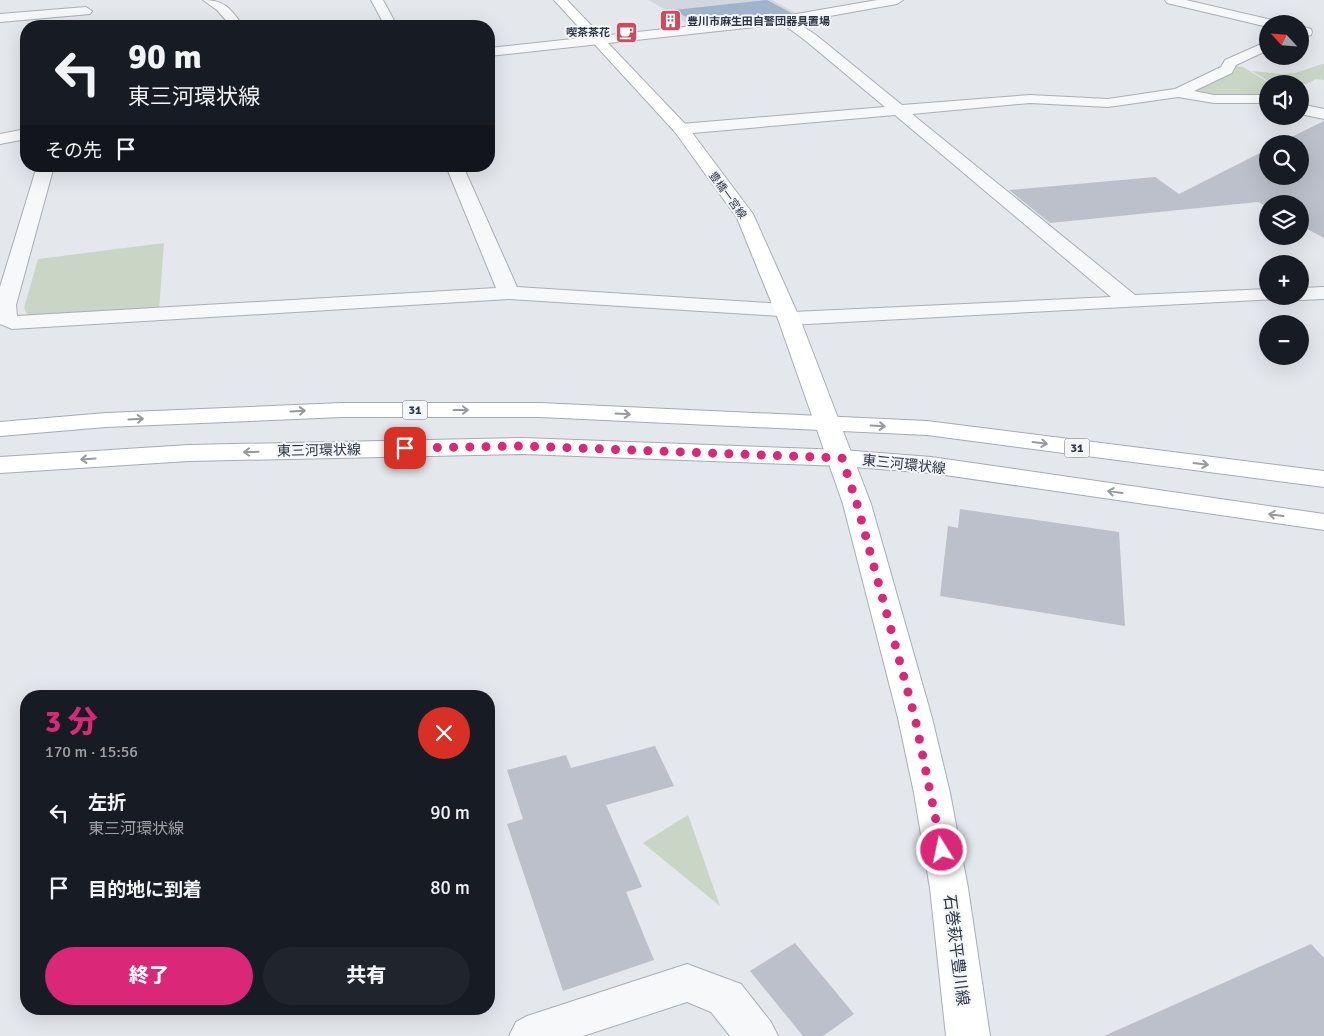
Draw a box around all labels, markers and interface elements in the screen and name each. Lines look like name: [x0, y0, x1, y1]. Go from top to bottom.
building icon: 豊川市麻生田自警団器具置場: [659, 9, 683, 33]
place label: 豊川市麻生田自警団器具置場: [687, 15, 830, 28]
north arrow: [1259, 15, 1309, 65]
map controls: [1259, 15, 1309, 365]
cafe icon: 喫茶茶花: [614, 20, 638, 44]
place label: 喫茶茶花: [566, 26, 610, 39]
text: 90 m: [128, 35, 202, 78]
icon: left: [45, 40, 110, 105]
button: sound: [1259, 75, 1309, 125]
text: 東三河環状線: [128, 83, 260, 110]
icon: arrive: [112, 135, 140, 163]
button: search: [1259, 135, 1309, 185]
text: その先: [45, 139, 102, 163]
street label: 豊橋一宮線: [706, 169, 749, 221]
button: layers: [1259, 195, 1309, 245]
button: +: [1259, 255, 1309, 305]
button: −: [1259, 315, 1309, 365]
road number: 31: [402, 400, 428, 420]
one-way arrow: [452, 405, 468, 415]
one-way arrow: [290, 407, 306, 416]
one-way arrow: [615, 409, 631, 418]
one-way arrow: [128, 414, 144, 423]
one-way arrow: [870, 421, 886, 431]
pin: [384, 427, 426, 469]
icon: arrive: [391, 434, 419, 462]
one-way arrow: [1031, 438, 1047, 448]
road number: 31: [1064, 438, 1090, 458]
street label: 東三河環状線: [277, 441, 361, 460]
one-way arrow: [243, 447, 260, 457]
street label: 東三河環状線: [861, 452, 947, 477]
one-way arrow: [81, 455, 97, 464]
one-way arrow: [1192, 459, 1208, 469]
one-way arrow: [1107, 487, 1123, 497]
one-way arrow: [1268, 510, 1284, 520]
text: 3 分: [45, 704, 98, 741]
button: close: [418, 707, 470, 759]
text: 170 m · 15:56: [45, 742, 138, 762]
text: 左折: [88, 791, 126, 815]
icon: left: [45, 799, 73, 827]
text: 90 m: [430, 801, 470, 825]
text: 東三河環状線: [88, 819, 184, 839]
position arrow: [915, 823, 967, 875]
icon: arrive: [45, 874, 73, 902]
text: 80 m: [430, 876, 470, 900]
text: 目的地に到着: [88, 878, 202, 902]
street label: 石巻萩平豊川線: [939, 893, 973, 1007]
button: 終了: [45, 947, 253, 1005]
button: 共有: [263, 947, 470, 1005]

